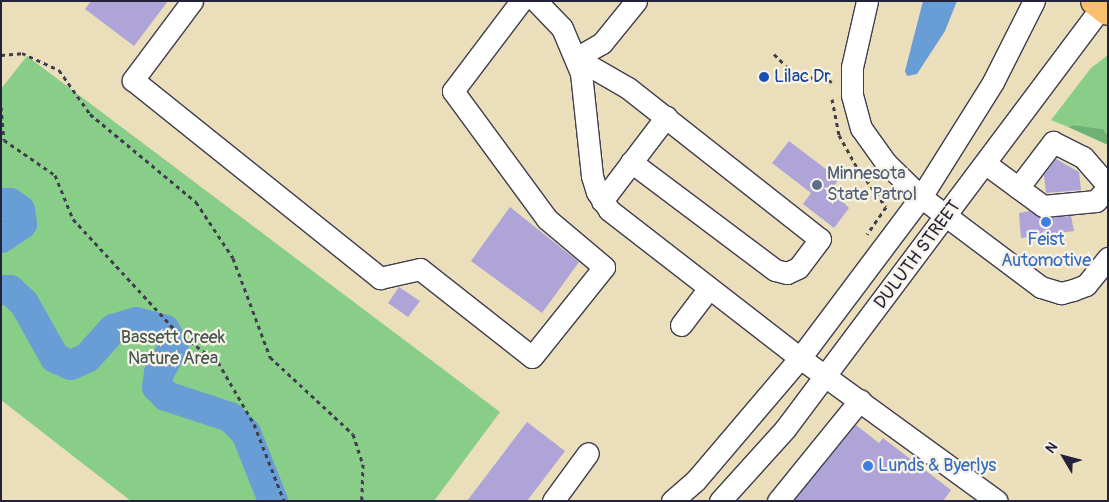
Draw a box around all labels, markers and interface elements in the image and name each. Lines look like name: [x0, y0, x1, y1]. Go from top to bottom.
place label: Lilac Dr: [774, 66, 831, 88]
marker: Lilac Dr: [758, 71, 770, 83]
place label: Minnesota State Patrol: [827, 164, 917, 206]
marker: Minnesota State Patrol: [811, 179, 823, 191]
street label: DULUTH STREET: [870, 197, 966, 313]
marker: Feist Automotive: [1040, 216, 1052, 228]
place label: Feist Automotive: [1001, 230, 1091, 272]
park label: Bassett Creek Nature Area: [121, 328, 225, 370]
north arrow: [1039, 432, 1089, 482]
text: N: [1042, 439, 1061, 457]
place label: Lunds & Byerlys: [878, 455, 996, 477]
marker: Lunds & Byerlys: [862, 460, 874, 472]

